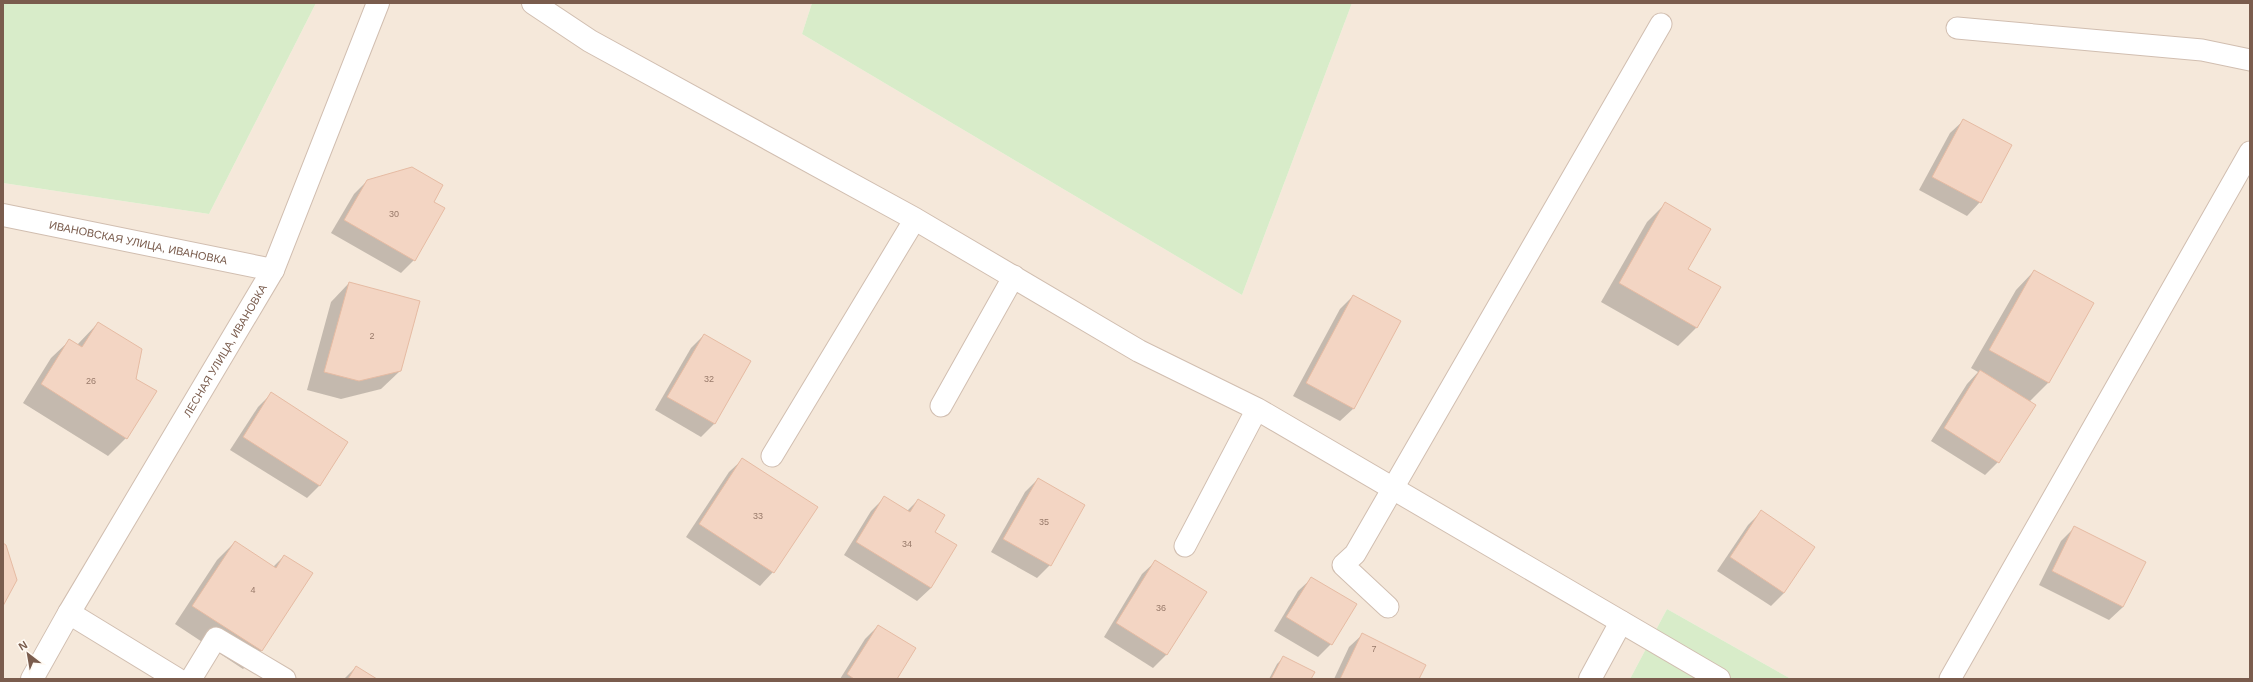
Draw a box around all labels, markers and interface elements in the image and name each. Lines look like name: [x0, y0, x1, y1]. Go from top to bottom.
house number: 30: [389, 209, 399, 219]
street label: ИВАНОВСКАЯ УЛИЦА, ИВАНОВКА: [48, 219, 229, 267]
street label: ЛЕСНАЯ УЛИЦА, ИВАНОВКА: [181, 282, 269, 419]
house number: 2: [369, 331, 375, 341]
house number: 32: [704, 374, 714, 384]
house number: 26: [86, 376, 96, 386]
house number: 33: [753, 511, 763, 521]
house number: 35: [1039, 517, 1049, 527]
house number: 34: [902, 539, 912, 549]
house number: 4: [250, 585, 256, 595]
house number: 36: [1156, 603, 1166, 613]
north arrow: [8, 634, 48, 674]
text: N: [16, 638, 29, 653]
house number: 7: [1371, 644, 1377, 654]

